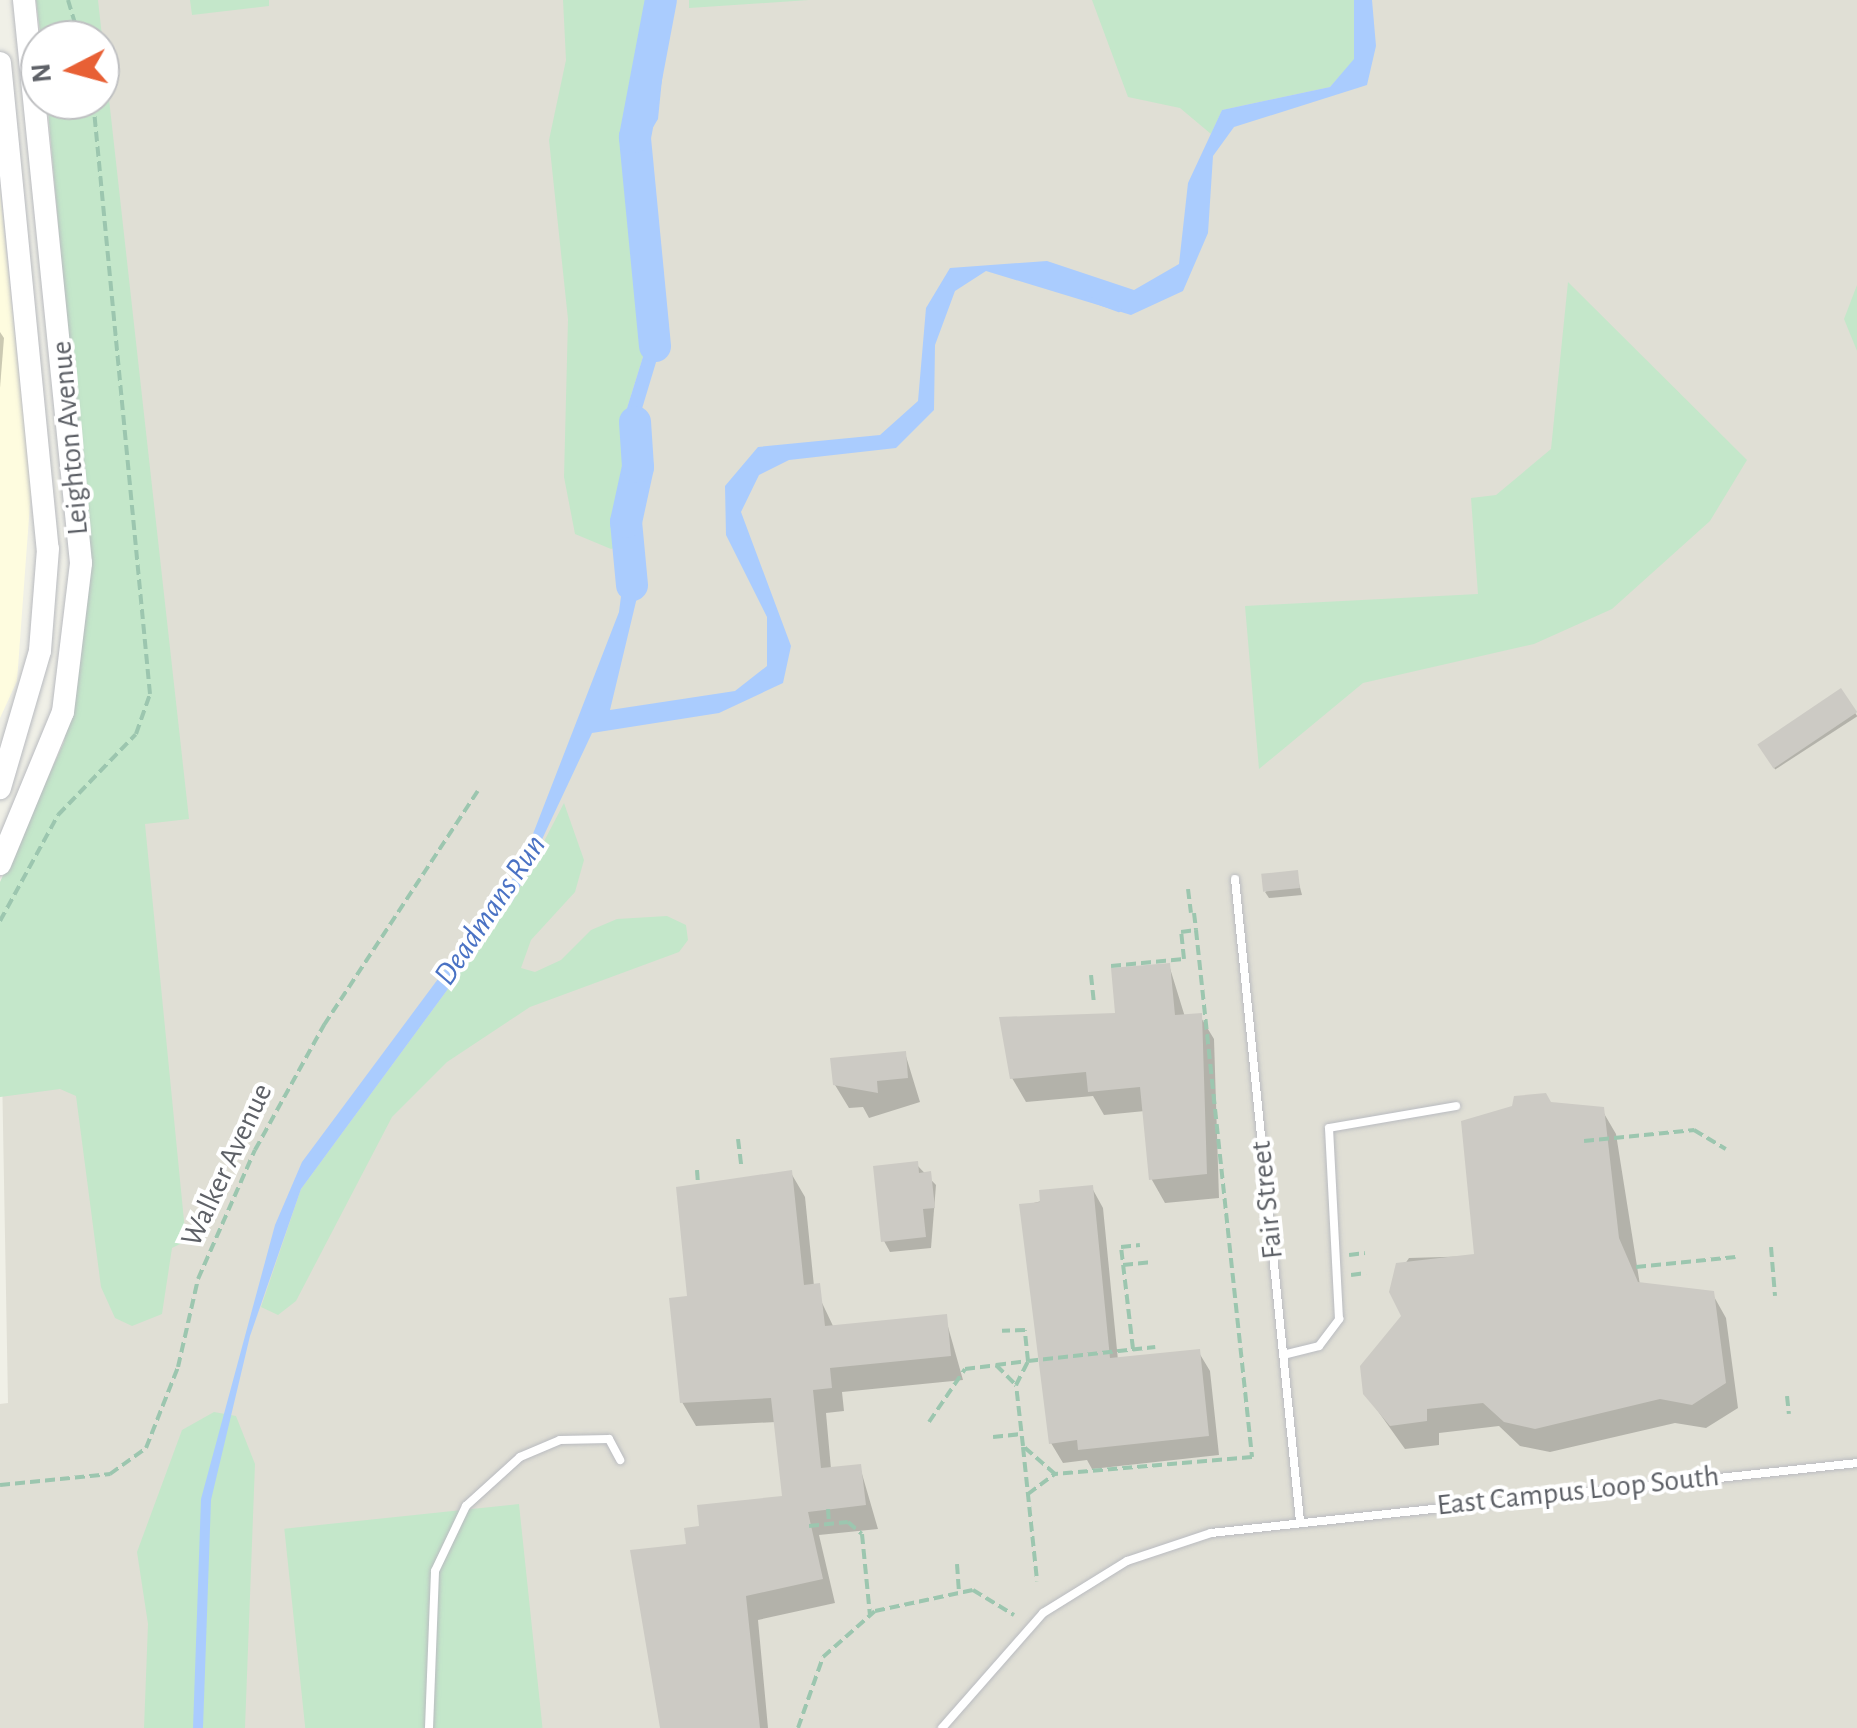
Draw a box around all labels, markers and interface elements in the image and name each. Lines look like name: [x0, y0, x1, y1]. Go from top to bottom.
north arrow: [20, 20, 120, 120]
text: N: [27, 62, 57, 84]
street label: Leighton Avenue: [44, 339, 96, 537]
water label: Deadmans Run: [426, 827, 554, 993]
street label: Walker Avenue: [174, 1078, 280, 1252]
street label: Fair Street: [1243, 1139, 1291, 1261]
street label: East Campus Loop South: [1435, 1458, 1721, 1524]

